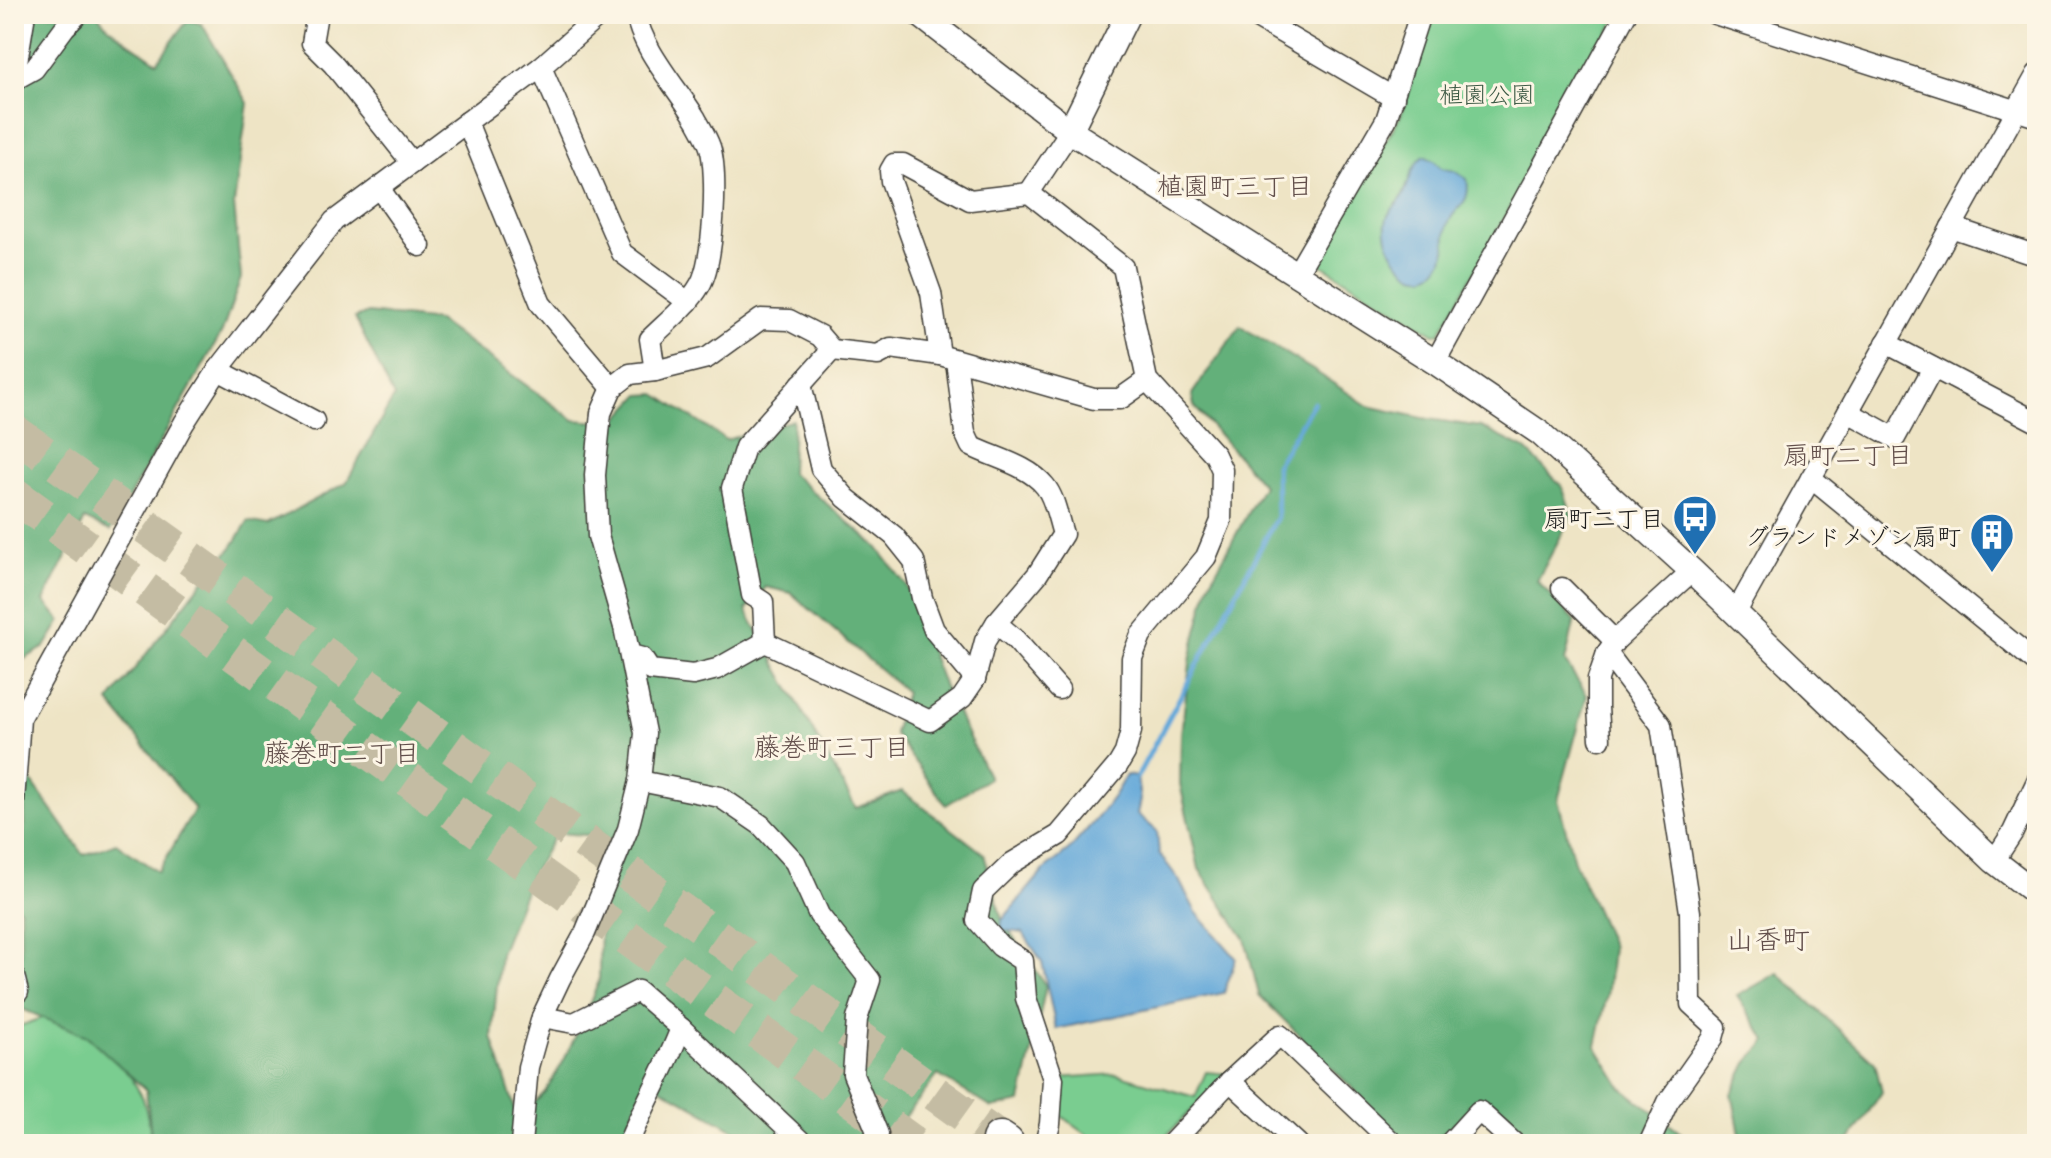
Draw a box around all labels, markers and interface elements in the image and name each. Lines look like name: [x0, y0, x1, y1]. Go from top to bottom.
park label: 植園公園: [1439, 75, 1535, 111]
district label: 植園町三丁目: [1157, 165, 1313, 204]
district label: 扇町二丁目: [1783, 434, 1913, 473]
bus stop icon: 扇町二丁目: [1671, 493, 1719, 556]
place label: 扇町二丁目: [1544, 499, 1664, 535]
building icon: グランドメゾン扇町: [1968, 511, 2016, 574]
place label: グランドメゾン扇町: [1745, 517, 1961, 553]
district label: 藤巻町三丁目: [754, 726, 910, 765]
district label: 藤巻町二丁目: [264, 732, 420, 771]
district label: 山香町: [1726, 916, 1810, 959]

